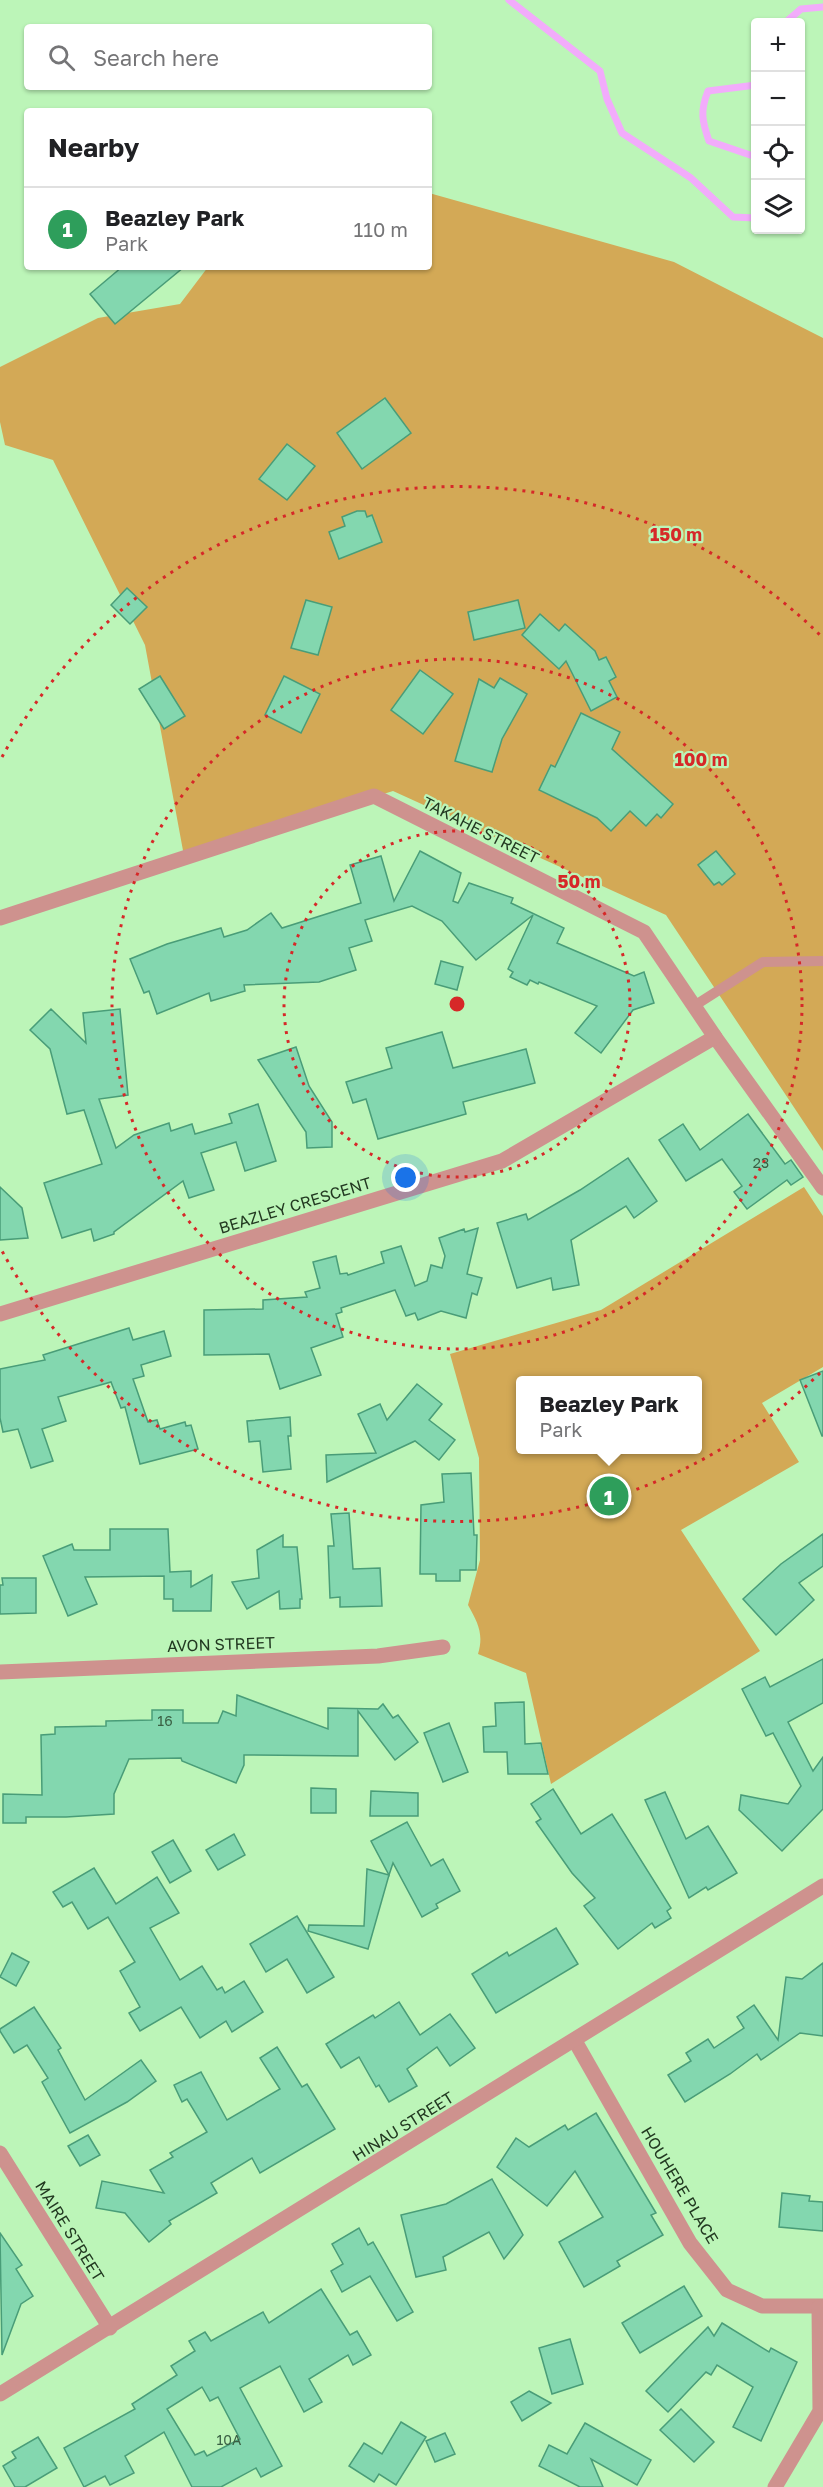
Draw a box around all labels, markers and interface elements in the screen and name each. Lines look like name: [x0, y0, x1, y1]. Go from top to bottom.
map controls: [751, 18, 805, 234]
button: +: [751, 18, 805, 72]
search box: [24, 24, 432, 90]
icon: search: [45, 41, 78, 74]
text: Search here: [93, 44, 219, 71]
button: −: [751, 72, 805, 126]
button: locate: [751, 126, 805, 180]
text: Nearby: [48, 132, 139, 163]
button: layers: [751, 180, 805, 234]
text: Beazley Park: [105, 204, 244, 231]
text: 1: [62, 217, 73, 241]
text: 110 m: [354, 217, 408, 241]
text: Park: [105, 231, 148, 255]
text: 150 m: [650, 523, 702, 545]
text: 100 m: [675, 748, 727, 770]
street label: TAKAHE STREET: [420, 792, 543, 868]
text: 50 m: [558, 870, 600, 892]
centre of rings: [447, 994, 467, 1014]
house number: 23: [753, 1154, 769, 1171]
your location: [391, 1163, 420, 1192]
street label: BEAZLEY CRESCENT: [216, 1172, 374, 1238]
popup: [516, 1376, 702, 1454]
text: Beazley Park: [539, 1390, 679, 1417]
text: Park: [539, 1417, 583, 1441]
pin: 1: [590, 1474, 628, 1518]
street label: AVON STREET: [167, 1632, 275, 1656]
house number: 16: [157, 1712, 173, 1729]
street label: HINAU STREET: [349, 2087, 457, 2165]
street label: HOUHERE PLACE: [637, 2123, 723, 2247]
street label: MAIRE STREET: [31, 2177, 109, 2285]
house number: 10A: [217, 2431, 242, 2448]

